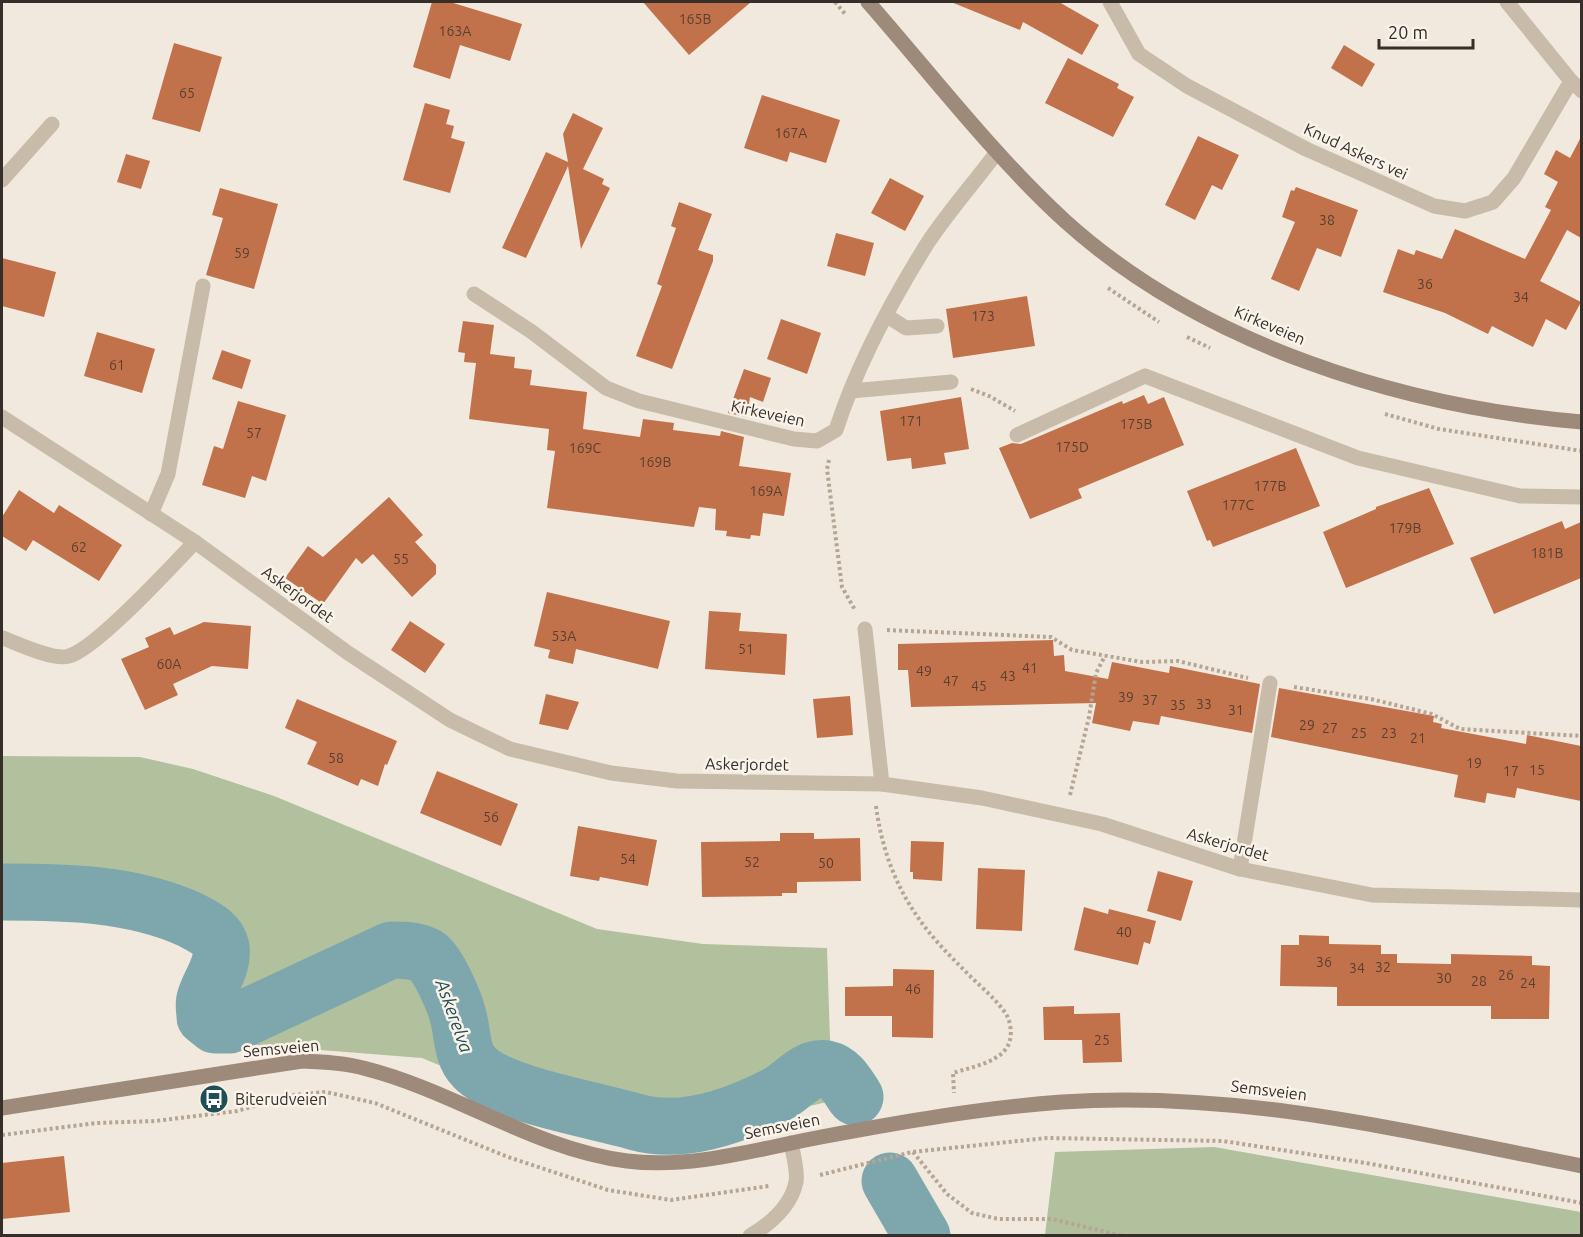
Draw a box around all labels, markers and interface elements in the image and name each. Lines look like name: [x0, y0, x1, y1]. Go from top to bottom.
house number: 165B: [679, 11, 711, 27]
scale bar: [1379, 12, 1474, 50]
text: 20 m: [1388, 22, 1428, 42]
house number: 163A: [439, 23, 471, 39]
house number: 65: [179, 85, 195, 101]
street label: Knud Askers vei: [1301, 119, 1411, 183]
house number: 167A: [775, 125, 807, 141]
house number: 38: [1319, 212, 1335, 228]
house number: 59: [234, 245, 250, 261]
house number: 36: [1417, 276, 1433, 292]
house number: 34: [1513, 289, 1529, 305]
street label: Kirkeveien: [1232, 302, 1308, 348]
house number: 173: [971, 308, 995, 324]
house number: 61: [109, 357, 125, 373]
street label: Kirkeveien: [729, 396, 807, 430]
house number: 171: [899, 413, 923, 429]
house number: 175B: [1120, 416, 1152, 432]
house number: 57: [246, 425, 262, 441]
house number: 175D: [1055, 439, 1089, 455]
house number: 169C: [569, 440, 602, 456]
house number: 169B: [639, 454, 671, 470]
house number: 177B: [1254, 478, 1286, 494]
house number: 169A: [750, 483, 782, 499]
house number: 177C: [1222, 497, 1255, 513]
house number: 179B: [1389, 520, 1421, 536]
house number: 62: [71, 539, 87, 555]
house number: 181B: [1531, 545, 1563, 561]
house number: 55: [393, 551, 409, 567]
street label: Askerjordet: [259, 562, 338, 626]
house number: 53A: [552, 628, 576, 644]
house number: 51: [738, 641, 754, 657]
house number: 60A: [157, 656, 181, 672]
house number: 41: [1022, 660, 1038, 676]
house number: 49: [916, 663, 932, 679]
house number: 43: [1000, 668, 1016, 684]
house number: 47: [943, 673, 959, 689]
house number: 45: [971, 678, 987, 694]
house number: 39: [1118, 689, 1134, 705]
house number: 37: [1142, 692, 1158, 708]
house number: 33: [1196, 696, 1212, 712]
house number: 35: [1170, 697, 1186, 713]
house number: 31: [1228, 702, 1244, 718]
house number: 29: [1299, 717, 1315, 733]
house number: 27: [1322, 720, 1338, 736]
house number: 25: [1351, 725, 1367, 741]
house number: 23: [1381, 725, 1397, 741]
house number: 21: [1410, 730, 1426, 746]
house number: 58: [328, 750, 344, 766]
street label: Askerjordet: [705, 754, 790, 774]
house number: 19: [1466, 755, 1482, 771]
house number: 15: [1529, 762, 1545, 778]
house number: 17: [1503, 763, 1519, 779]
house number: 56: [483, 809, 499, 825]
street label: Askerjordet: [1185, 824, 1272, 864]
house number: 54: [620, 851, 636, 867]
house number: 52: [744, 854, 760, 870]
house number: 50: [818, 855, 834, 871]
house number: 40: [1116, 924, 1132, 940]
house number: 36: [1316, 954, 1332, 970]
house number: 32: [1375, 959, 1391, 975]
house number: 34: [1349, 960, 1365, 976]
house number: 26: [1498, 967, 1514, 983]
house number: 30: [1436, 970, 1452, 986]
house number: 28: [1471, 973, 1487, 989]
house number: 24: [1520, 975, 1536, 991]
water label: Askerelva: [432, 976, 477, 1055]
house number: 46: [905, 981, 921, 997]
house number: 25: [1094, 1032, 1110, 1048]
street label: Semsveien: [242, 1036, 320, 1060]
street label: Semsveien: [1230, 1076, 1308, 1104]
bus stop icon: Biterudveien: [198, 1083, 230, 1115]
place label: Biterudveien: [235, 1090, 327, 1108]
street label: Semsveien: [743, 1110, 821, 1142]

